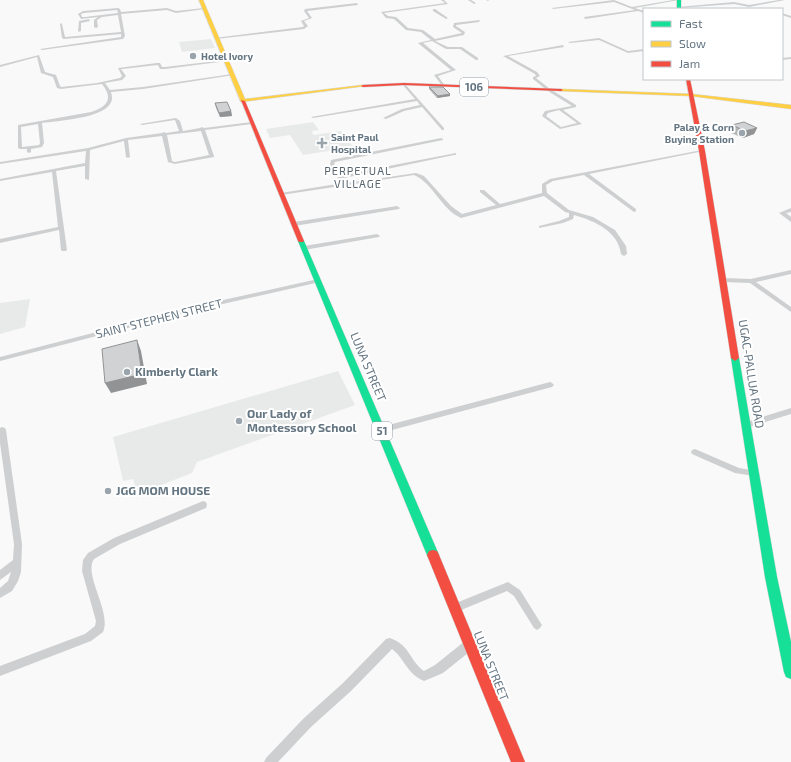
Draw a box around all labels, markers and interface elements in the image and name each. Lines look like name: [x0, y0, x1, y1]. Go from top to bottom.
legend: [643, 8, 783, 80]
text: Fast: [679, 16, 703, 30]
text: Slow: [679, 36, 706, 50]
place label: Hotel Ivory: [201, 50, 253, 63]
marker: Hotel Ivory: [188, 51, 198, 61]
text: Jam: [679, 56, 700, 70]
road number: 106: [460, 78, 488, 96]
place label: Palay & Corn Buying Station: [665, 121, 734, 146]
marker: Palay & Corn Buying Station: [737, 128, 747, 138]
place label: Saint Paul Hospital: [331, 131, 379, 155]
marker: Saint Paul Hospital: [316, 137, 328, 149]
district label: PERPETUAL VILLAGE: [324, 164, 392, 190]
street label: SAINT STEPHEN STREET: [94, 295, 224, 341]
street label: UGAC-PALLUA ROAD: [736, 318, 768, 429]
street label: LUNA STREET: [348, 330, 390, 403]
place label: Kimberly Clark: [135, 364, 218, 379]
marker: Kimberly Clark: [122, 367, 132, 377]
place label: Our Lady of Montessory School: [247, 406, 357, 435]
marker: Our Lady of Montessory School: [234, 416, 244, 426]
road number: 51: [372, 422, 392, 440]
place label: JGG MOM HOUSE: [116, 483, 210, 497]
marker: JGG MOM HOUSE: [103, 486, 113, 496]
street label: LUNA STREET: [472, 629, 512, 702]

